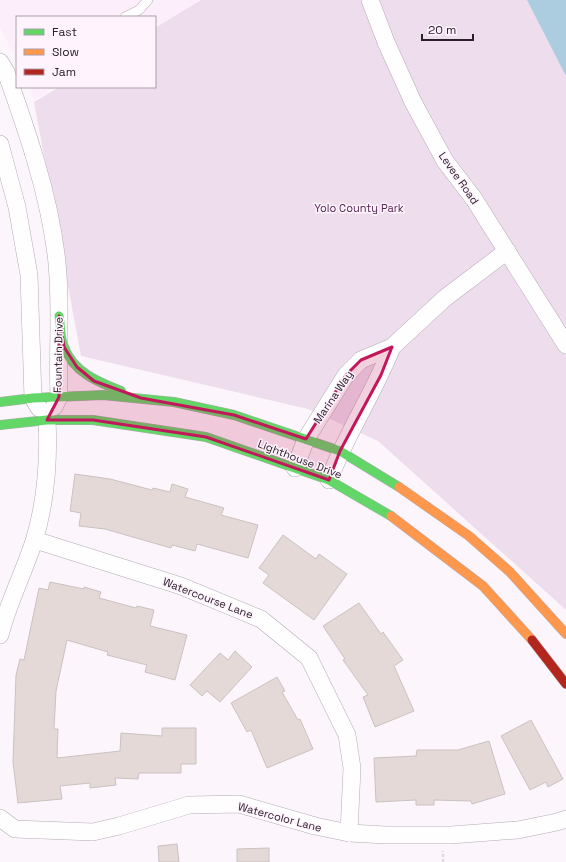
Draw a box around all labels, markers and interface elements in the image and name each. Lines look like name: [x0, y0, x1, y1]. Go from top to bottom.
legend: [16, 16, 156, 88]
scale bar: [422, 16, 473, 42]
text: 20 m: [428, 22, 456, 38]
text: Fast: [52, 24, 77, 40]
text: Slow: [52, 44, 79, 60]
text: Jam: [52, 64, 76, 80]
street label: Levee Road: [436, 149, 482, 207]
park label: Yolo County Park: [314, 201, 404, 215]
street label: Fountain Drive: [50, 317, 66, 393]
street label: Marina Way: [310, 368, 356, 426]
street label: Lighthouse Drive: [256, 436, 344, 482]
street label: Watercourse Lane: [161, 574, 255, 622]
street label: Watercolor Lane: [237, 799, 323, 835]

